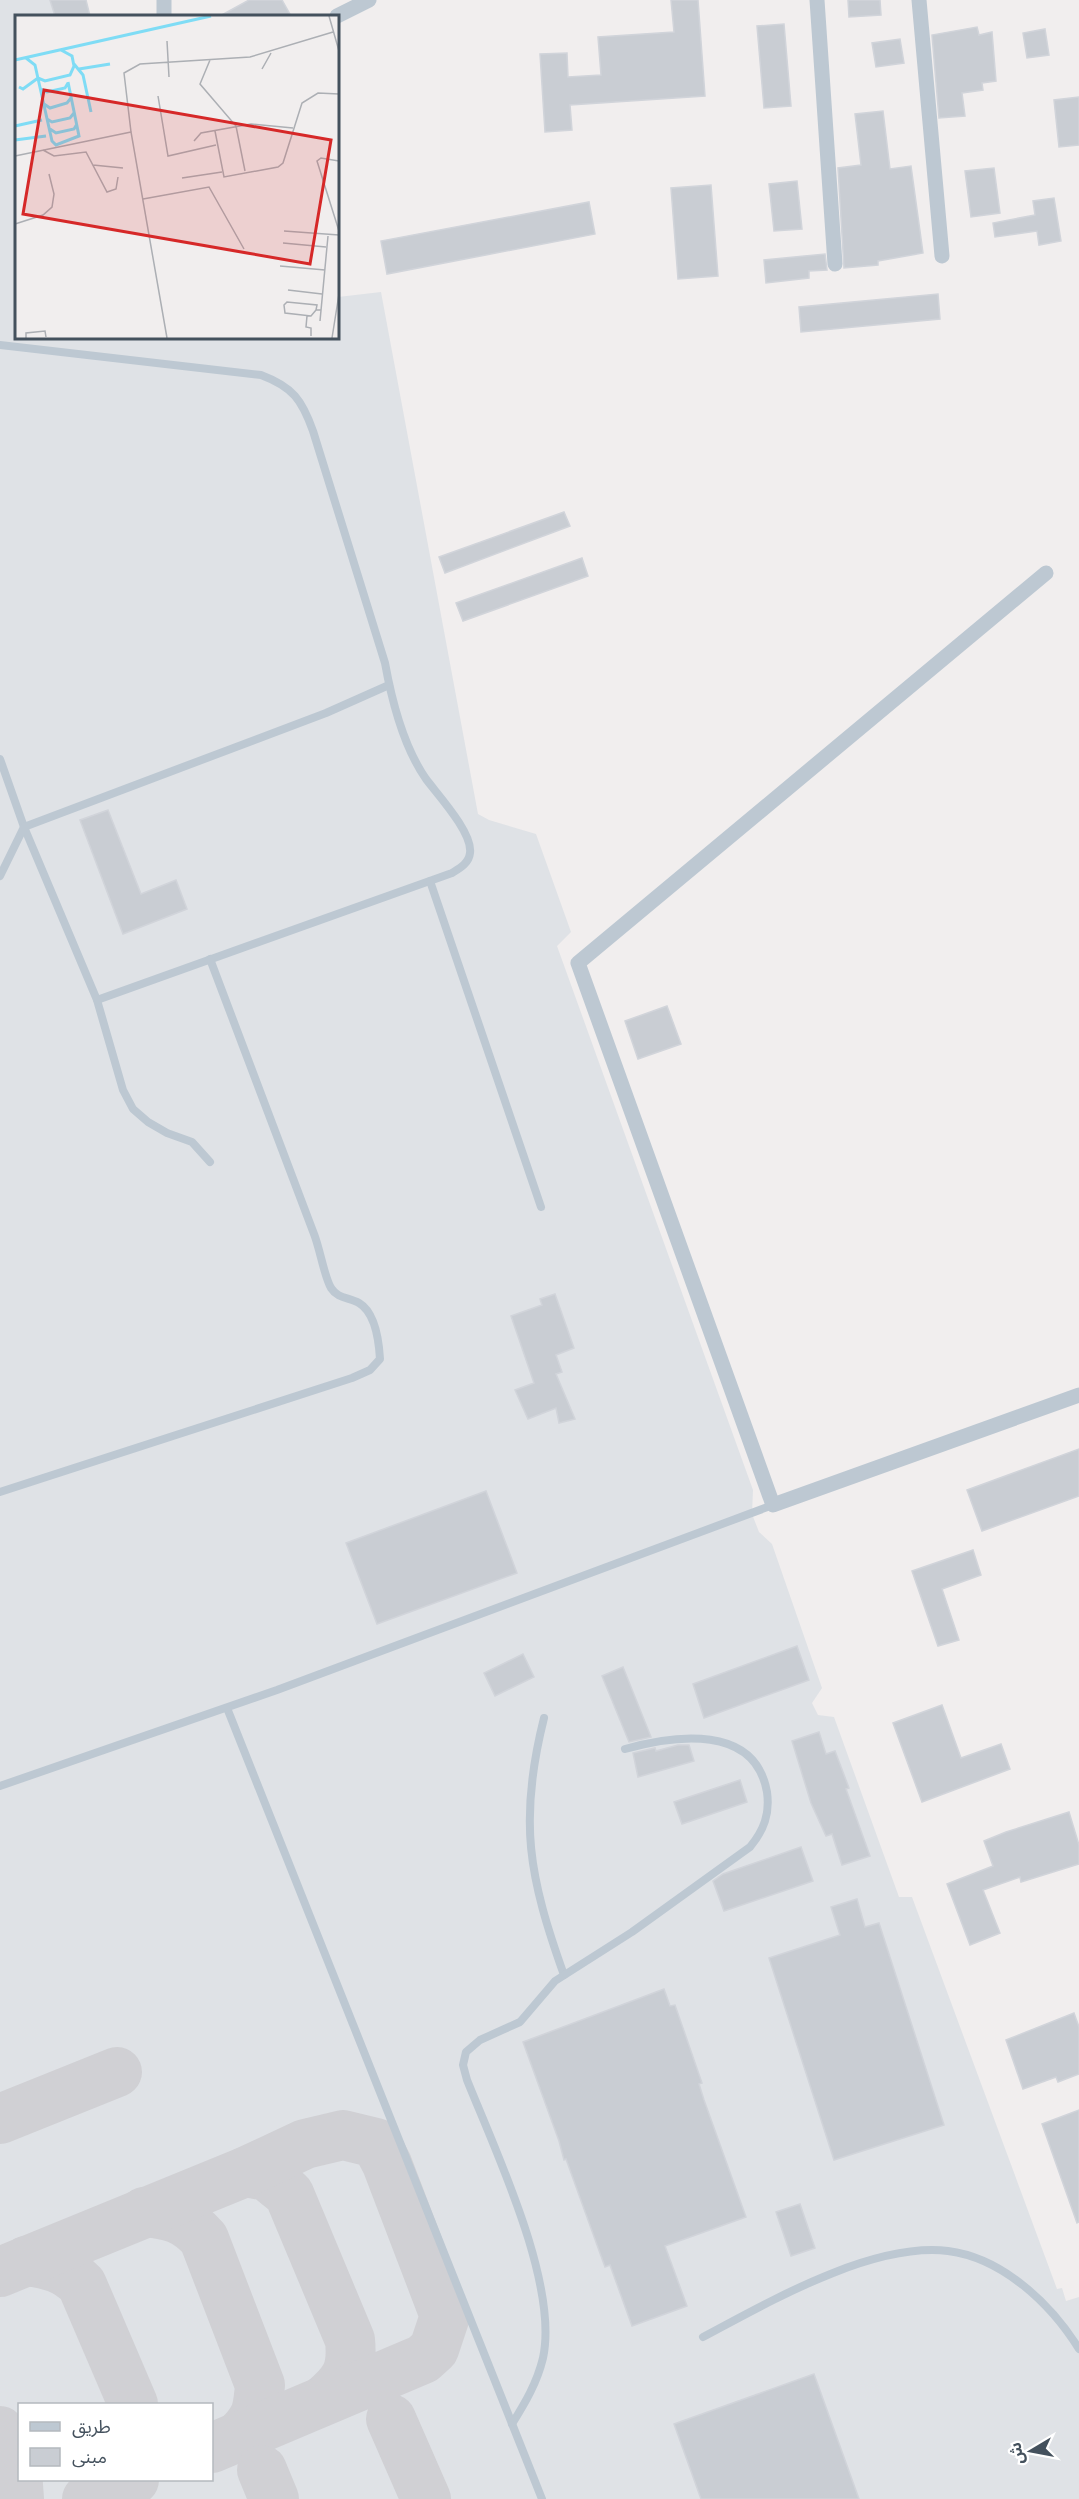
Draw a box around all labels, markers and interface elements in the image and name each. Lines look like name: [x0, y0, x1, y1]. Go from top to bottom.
inset map: [15, 15, 339, 339]
legend: [18, 2403, 213, 2481]
text: طريق: [72, 2416, 111, 2438]
north arrow: [1001, 2421, 1061, 2481]
text: ش: [1005, 2441, 1028, 2466]
text: مبنى: [72, 2446, 107, 2468]

